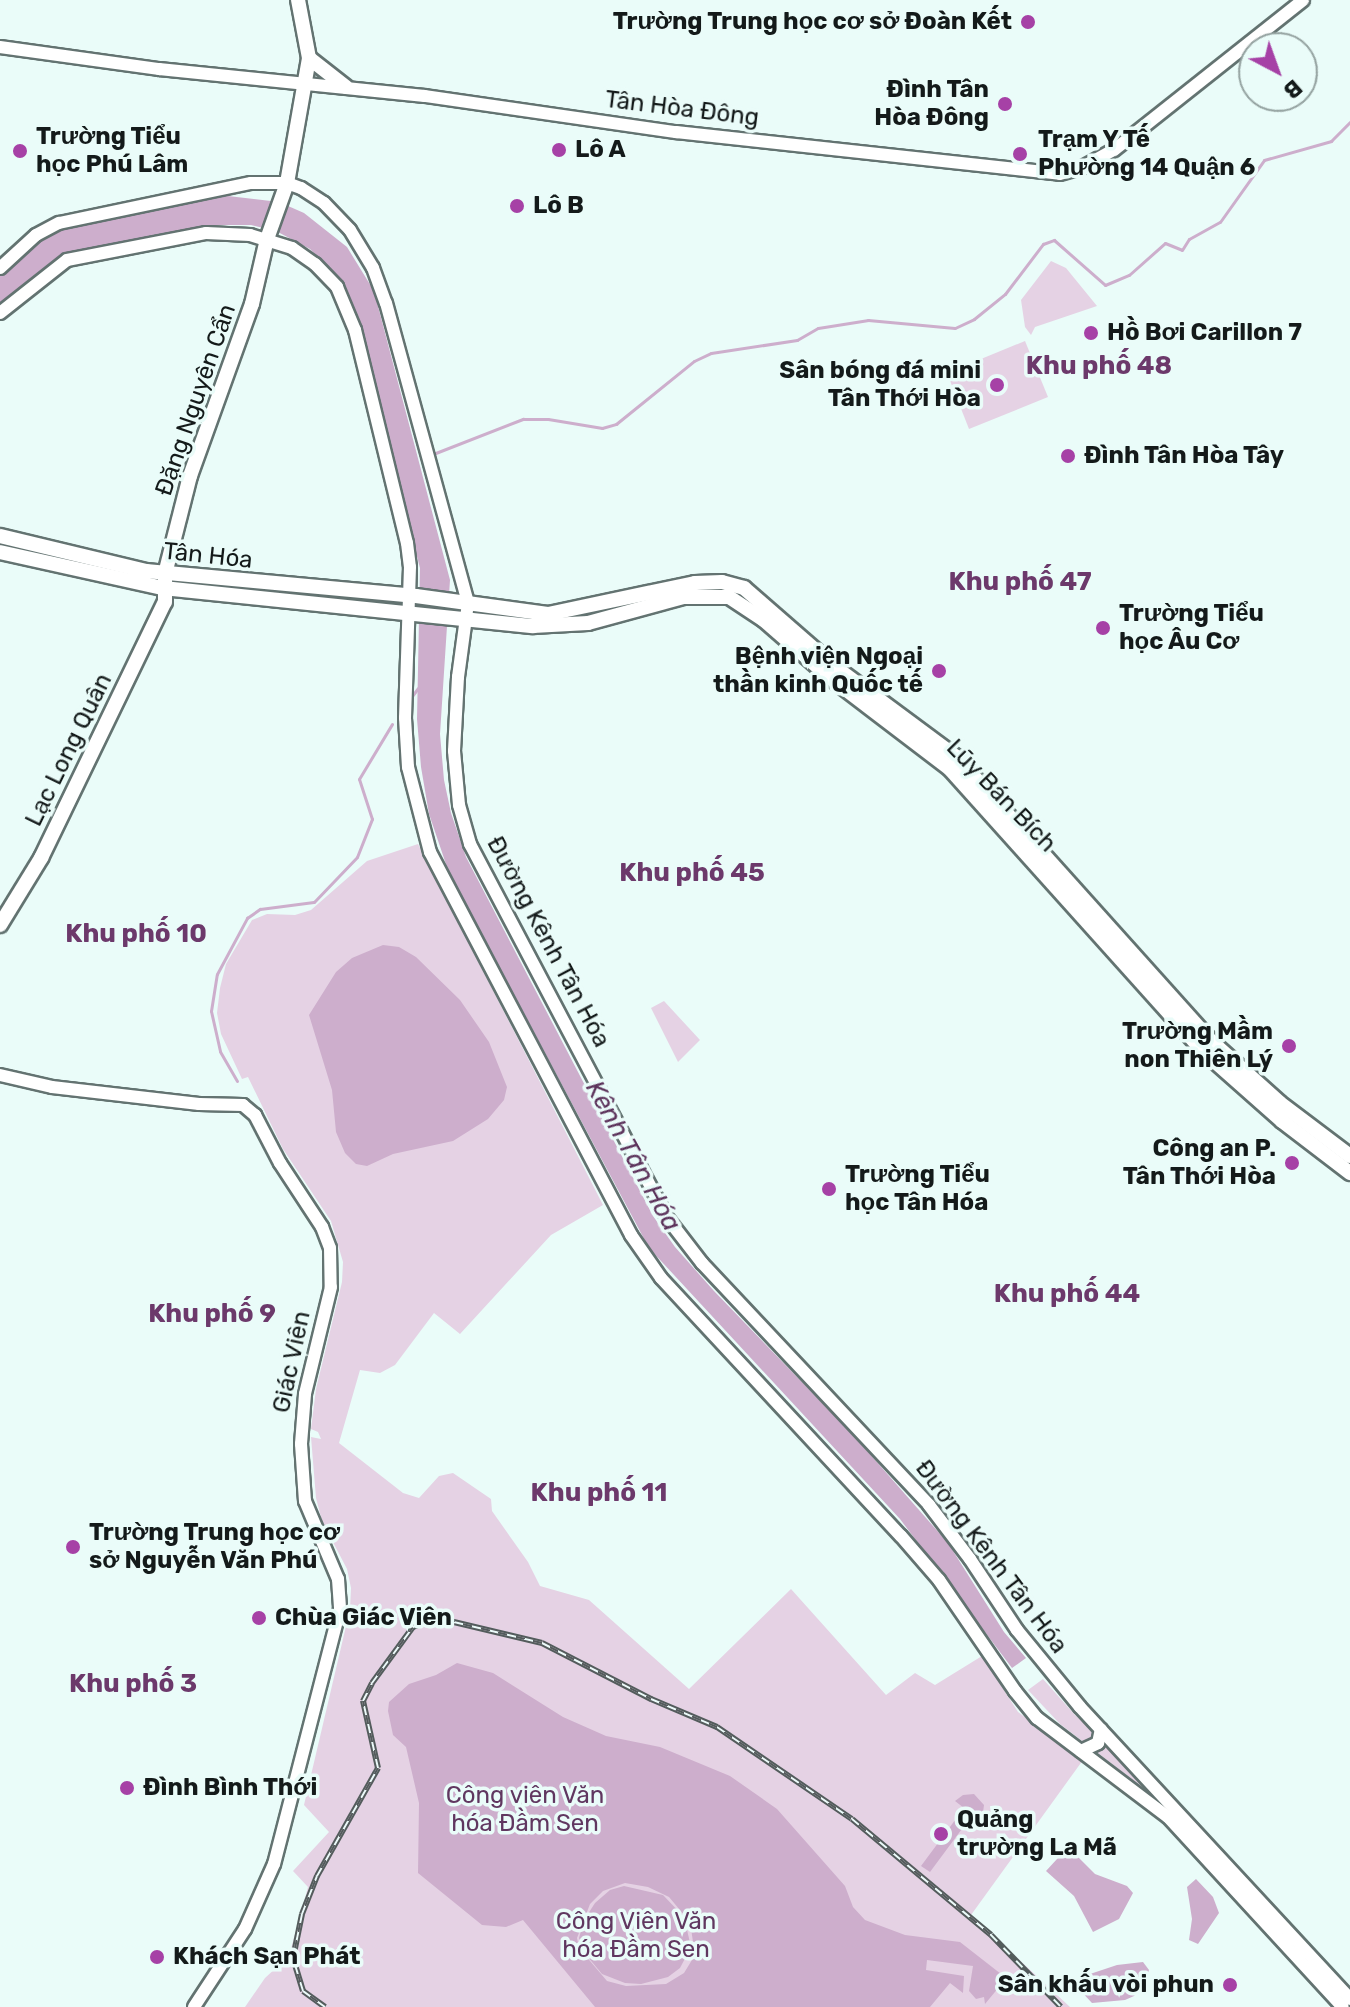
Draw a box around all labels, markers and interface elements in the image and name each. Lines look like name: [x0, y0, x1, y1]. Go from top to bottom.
place label: Trường Trung học cơ sở Đoàn Kết: [612, 8, 1012, 36]
marker: Trường Trung học cơ sở Đoàn Kết: [1019, 13, 1037, 31]
north arrow: [1238, 32, 1318, 112]
text: B: [1278, 74, 1307, 104]
place label: Đình Tân Hòa Đông: [874, 76, 989, 132]
street label: Tân Hòa Đông: [603, 85, 761, 133]
marker: Đình Tân Hòa Đông: [996, 95, 1014, 113]
place label: Trường Tiểu học Phú Lâm: [36, 123, 188, 179]
place label: Trạm Y Tế Phường 14 Quận 6: [1038, 126, 1255, 182]
place label: Lô A: [575, 136, 626, 164]
marker: Lô A: [550, 141, 568, 159]
marker: Trường Tiểu học Phú Lâm: [11, 142, 29, 160]
marker: Trạm Y Tế Phường 14 Quận 6: [1009, 143, 1031, 165]
place label: Lô B: [533, 192, 584, 220]
marker: Lô B: [508, 197, 526, 215]
street label: Đặng Nguyên Cẩn: [150, 300, 242, 500]
place label: Hồ Bơi Carillon 7: [1107, 319, 1302, 347]
marker: Hồ Bơi Carillon 7: [1082, 324, 1100, 342]
district label: Khu phố 48: [1026, 350, 1172, 382]
place label: Sân bóng đá mini Tân Thới Hòa: [779, 357, 981, 413]
marker: Sân bóng đá mini Tân Thới Hòa: [988, 376, 1006, 394]
place label: Đình Tân Hòa Tây: [1084, 442, 1285, 470]
marker: Đình Tân Hòa Tây: [1059, 447, 1077, 465]
street label: Tân Hóa: [162, 537, 254, 575]
district label: Khu phố 47: [948, 566, 1092, 598]
place label: Trường Tiểu học Âu Cơ: [1119, 600, 1264, 656]
marker: Trường Tiểu học Âu Cơ: [1094, 619, 1112, 637]
place label: Bệnh viện Ngoại thần kinh Quốc tế: [713, 643, 923, 699]
marker: Bệnh viện Ngoại thần kinh Quốc tế: [930, 662, 948, 680]
street label: Lạc Long Quân: [20, 669, 118, 831]
street label: Lũy Bán Bích: [940, 733, 1062, 859]
street label: Đường Kênh Tân Hóa: [480, 831, 616, 1053]
district label: Khu phố 45: [619, 857, 765, 889]
district label: Khu phố 10: [65, 918, 207, 950]
place label: Trường Mầm non Thiên Lý: [1122, 1018, 1273, 1074]
marker: Trường Mầm non Thiên Lý: [1280, 1037, 1298, 1055]
water label: Kênh Tân Hóa: [579, 1075, 687, 1237]
place label: Công an P. Tân Thới Hòa: [1122, 1135, 1276, 1191]
marker: Công an P. Tân Thới Hòa: [1283, 1154, 1301, 1172]
place label: Trường Tiểu học Tân Hóa: [845, 1161, 990, 1217]
marker: Trường Tiểu học Tân Hóa: [820, 1180, 838, 1198]
district label: Khu phố 44: [994, 1278, 1140, 1310]
district label: Khu phố 9: [148, 1298, 276, 1330]
street label: Giác Viên: [267, 1308, 317, 1416]
street label: Đường Kênh Tân Hóa: [909, 1454, 1073, 1660]
district label: Khu phố 11: [531, 1477, 667, 1509]
place label: Trường Trung học cơ sở Nguyễn Văn Phú: [89, 1519, 341, 1575]
marker: Trường Trung học cơ sở Nguyễn Văn Phú: [64, 1538, 82, 1556]
place label: Chùa Giác Viên: [275, 1604, 453, 1632]
marker: Chùa Giác Viên: [250, 1609, 268, 1627]
district label: Khu phố 3: [69, 1668, 197, 1700]
place label: Đình Bình Thới: [143, 1774, 318, 1802]
marker: Đình Bình Thới: [118, 1779, 136, 1797]
park label: Công viên Văn hóa Đầm Sen: [445, 1782, 605, 1838]
place label: Quảng trường La Mã: [957, 1806, 1117, 1862]
marker: Quảng trường La Mã: [932, 1825, 950, 1843]
park label: Công Viên Văn hóa Đầm Sen: [555, 1908, 717, 1964]
place label: Khách Sạn Phát: [173, 1943, 360, 1971]
marker: Khách Sạn Phát: [148, 1948, 166, 1966]
place label: Sân khấu vòi phun: [997, 1971, 1214, 1999]
marker: Sân khấu vòi phun: [1221, 1976, 1239, 1994]

